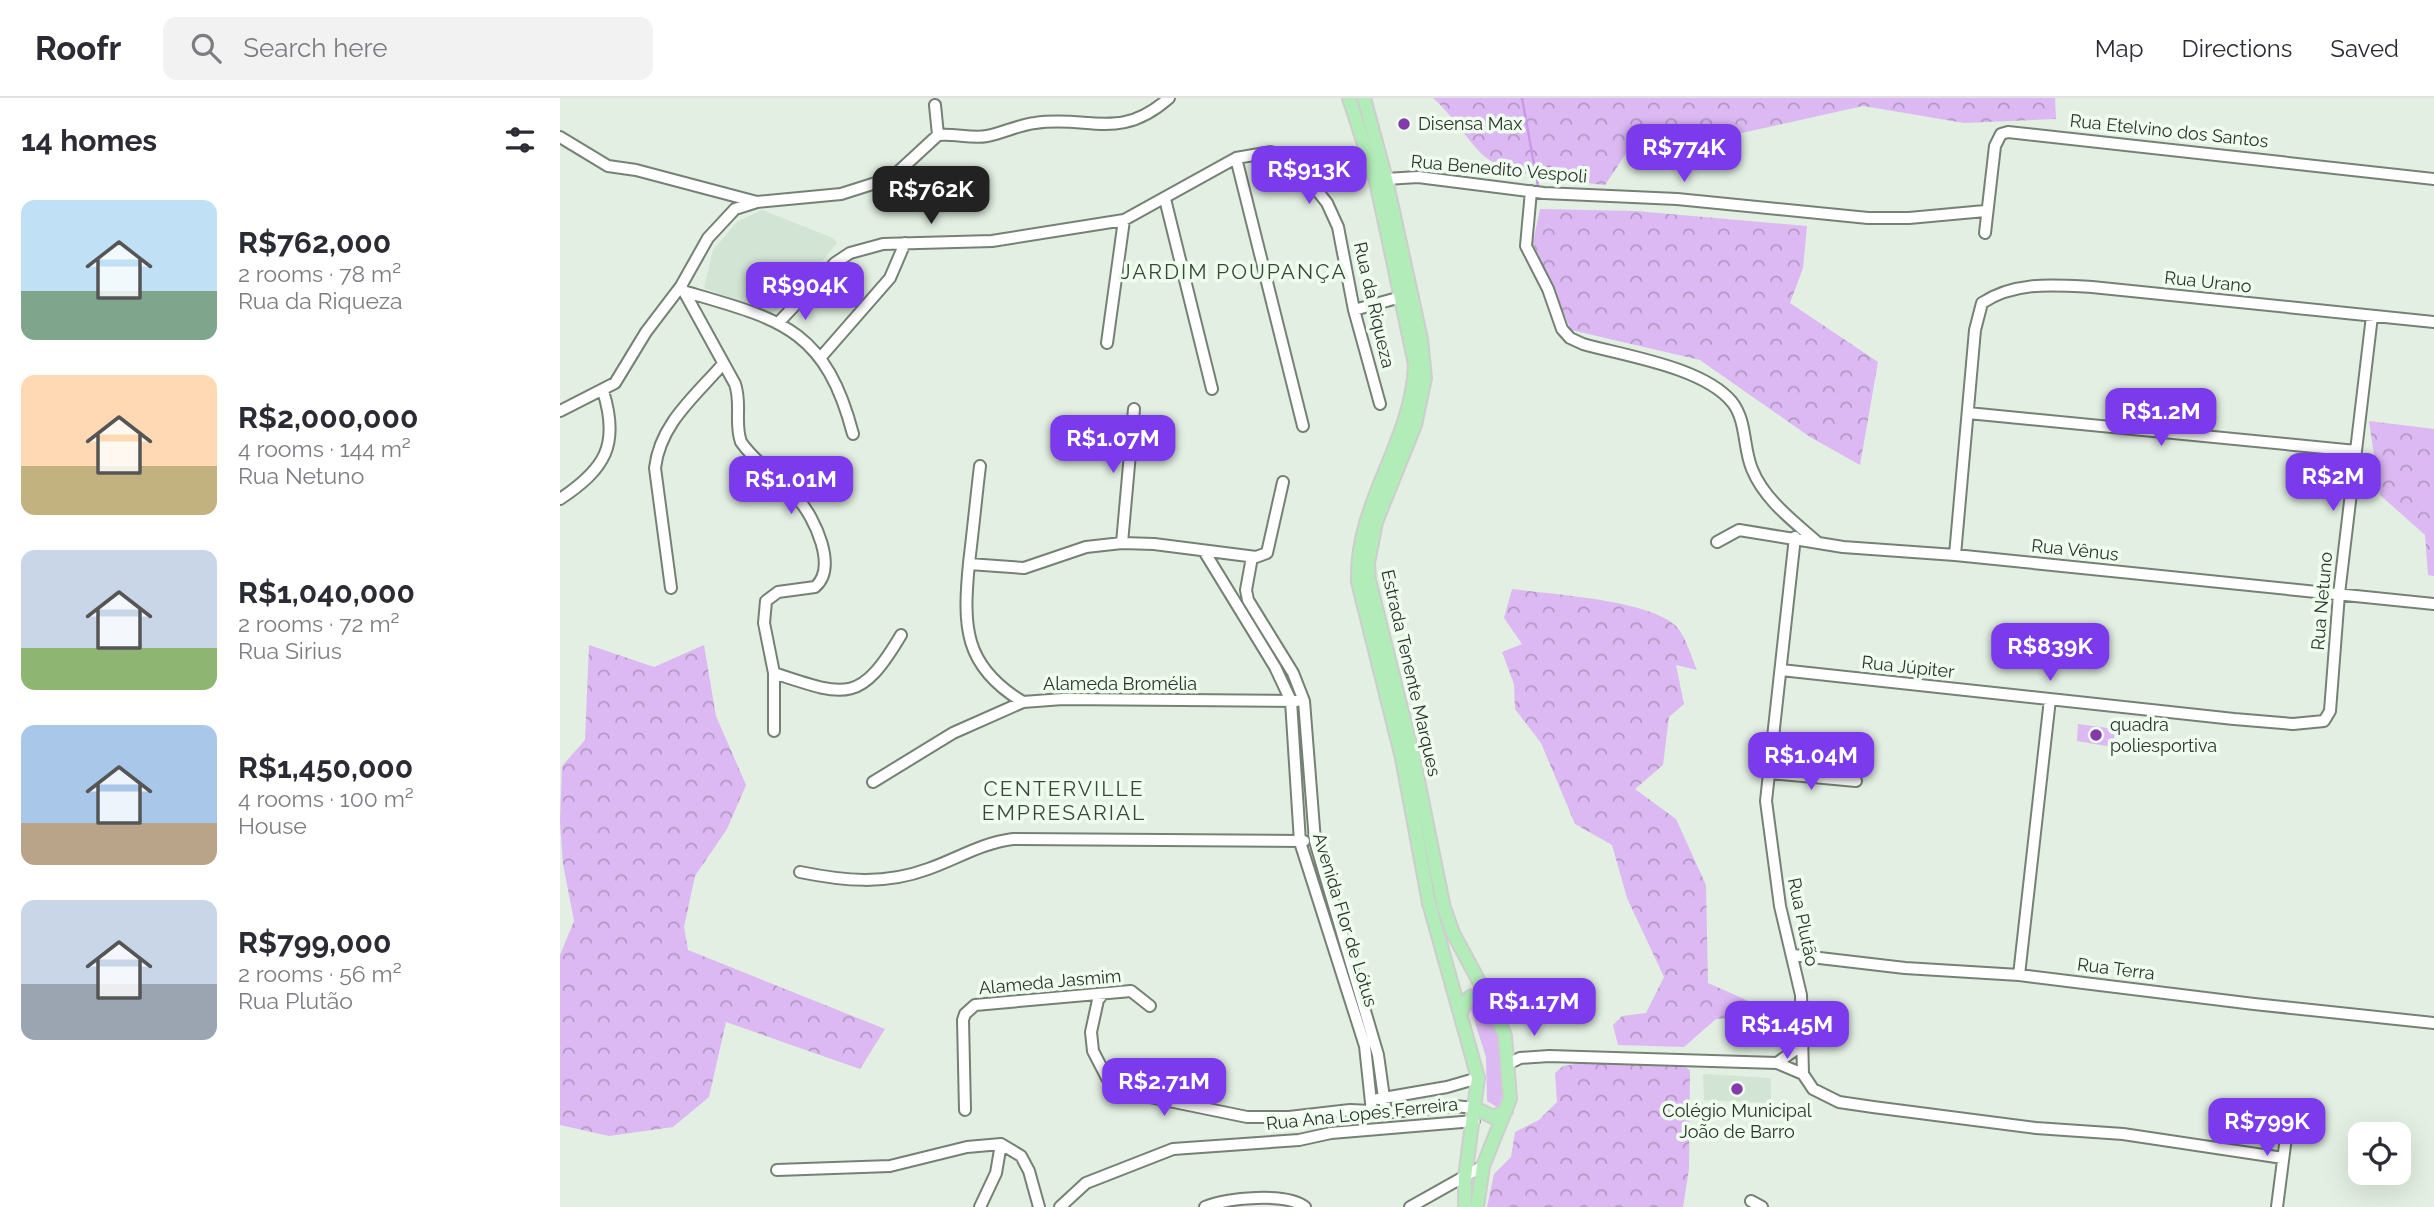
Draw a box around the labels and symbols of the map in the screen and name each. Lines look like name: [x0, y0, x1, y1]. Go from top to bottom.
street label: Rua Etelvino dos Santos: [2069, 110, 2270, 151]
place label: Disensa Max: [1418, 113, 1522, 134]
marker: Disensa Max: [1396, 116, 1412, 132]
pin: R$774K: [1627, 125, 1741, 184]
pin: R$913K: [1252, 146, 1366, 206]
street label: Rua Benedito Vespoli: [1410, 150, 1588, 187]
pin: R$762K: [874, 166, 988, 226]
street label: Rua da Riqueza: [1350, 240, 1399, 370]
district label: JARDIM POUPANÇA: [1120, 259, 1348, 284]
pin: R$904K: [748, 262, 862, 322]
street label: Rua Urano: [2163, 266, 2253, 297]
pin: R$1.2M: [2104, 388, 2218, 448]
pin: R$1.07M: [1048, 416, 1178, 475]
pin: R$2M: [2292, 454, 2374, 513]
pin: R$1.01M: [726, 456, 856, 516]
street label: Rua Vênus: [2030, 534, 2120, 565]
street label: Rua Netuno: [2307, 551, 2336, 651]
street label: Estrada Tenente Marques: [1377, 568, 1446, 779]
pin: R$839K: [1993, 624, 2107, 683]
street label: Rua Júpiter: [1861, 651, 1956, 682]
street label: Alameda Bromélia: [1043, 673, 1197, 694]
place label: quadra poliesportiva: [2110, 714, 2217, 756]
marker: quadra poliesportiva: [2088, 727, 2104, 743]
pin: R$1.04M: [1746, 732, 1876, 792]
district label: CENTERVILLE EMPRESARIAL: [982, 776, 1146, 825]
street label: Avenida Flor de Lótus: [1309, 830, 1382, 1010]
street label: Rua Plutão: [1784, 876, 1823, 968]
street label: Rua Terra: [2076, 953, 2156, 984]
street label: Alameda Jasmim: [978, 965, 1122, 998]
pin: R$1.17M: [1469, 978, 1599, 1038]
pin: R$1.45M: [1722, 1002, 1852, 1061]
pin: R$2.71M: [1099, 1058, 1229, 1118]
marker: Colégio Municipal João de Barro: [1729, 1081, 1745, 1097]
street label: Rua Ana Lopes Ferreira: [1265, 1093, 1459, 1134]
pin: R$799K: [2210, 1098, 2324, 1158]
place label: Colégio Municipal João de Barro: [1662, 1100, 1812, 1142]

